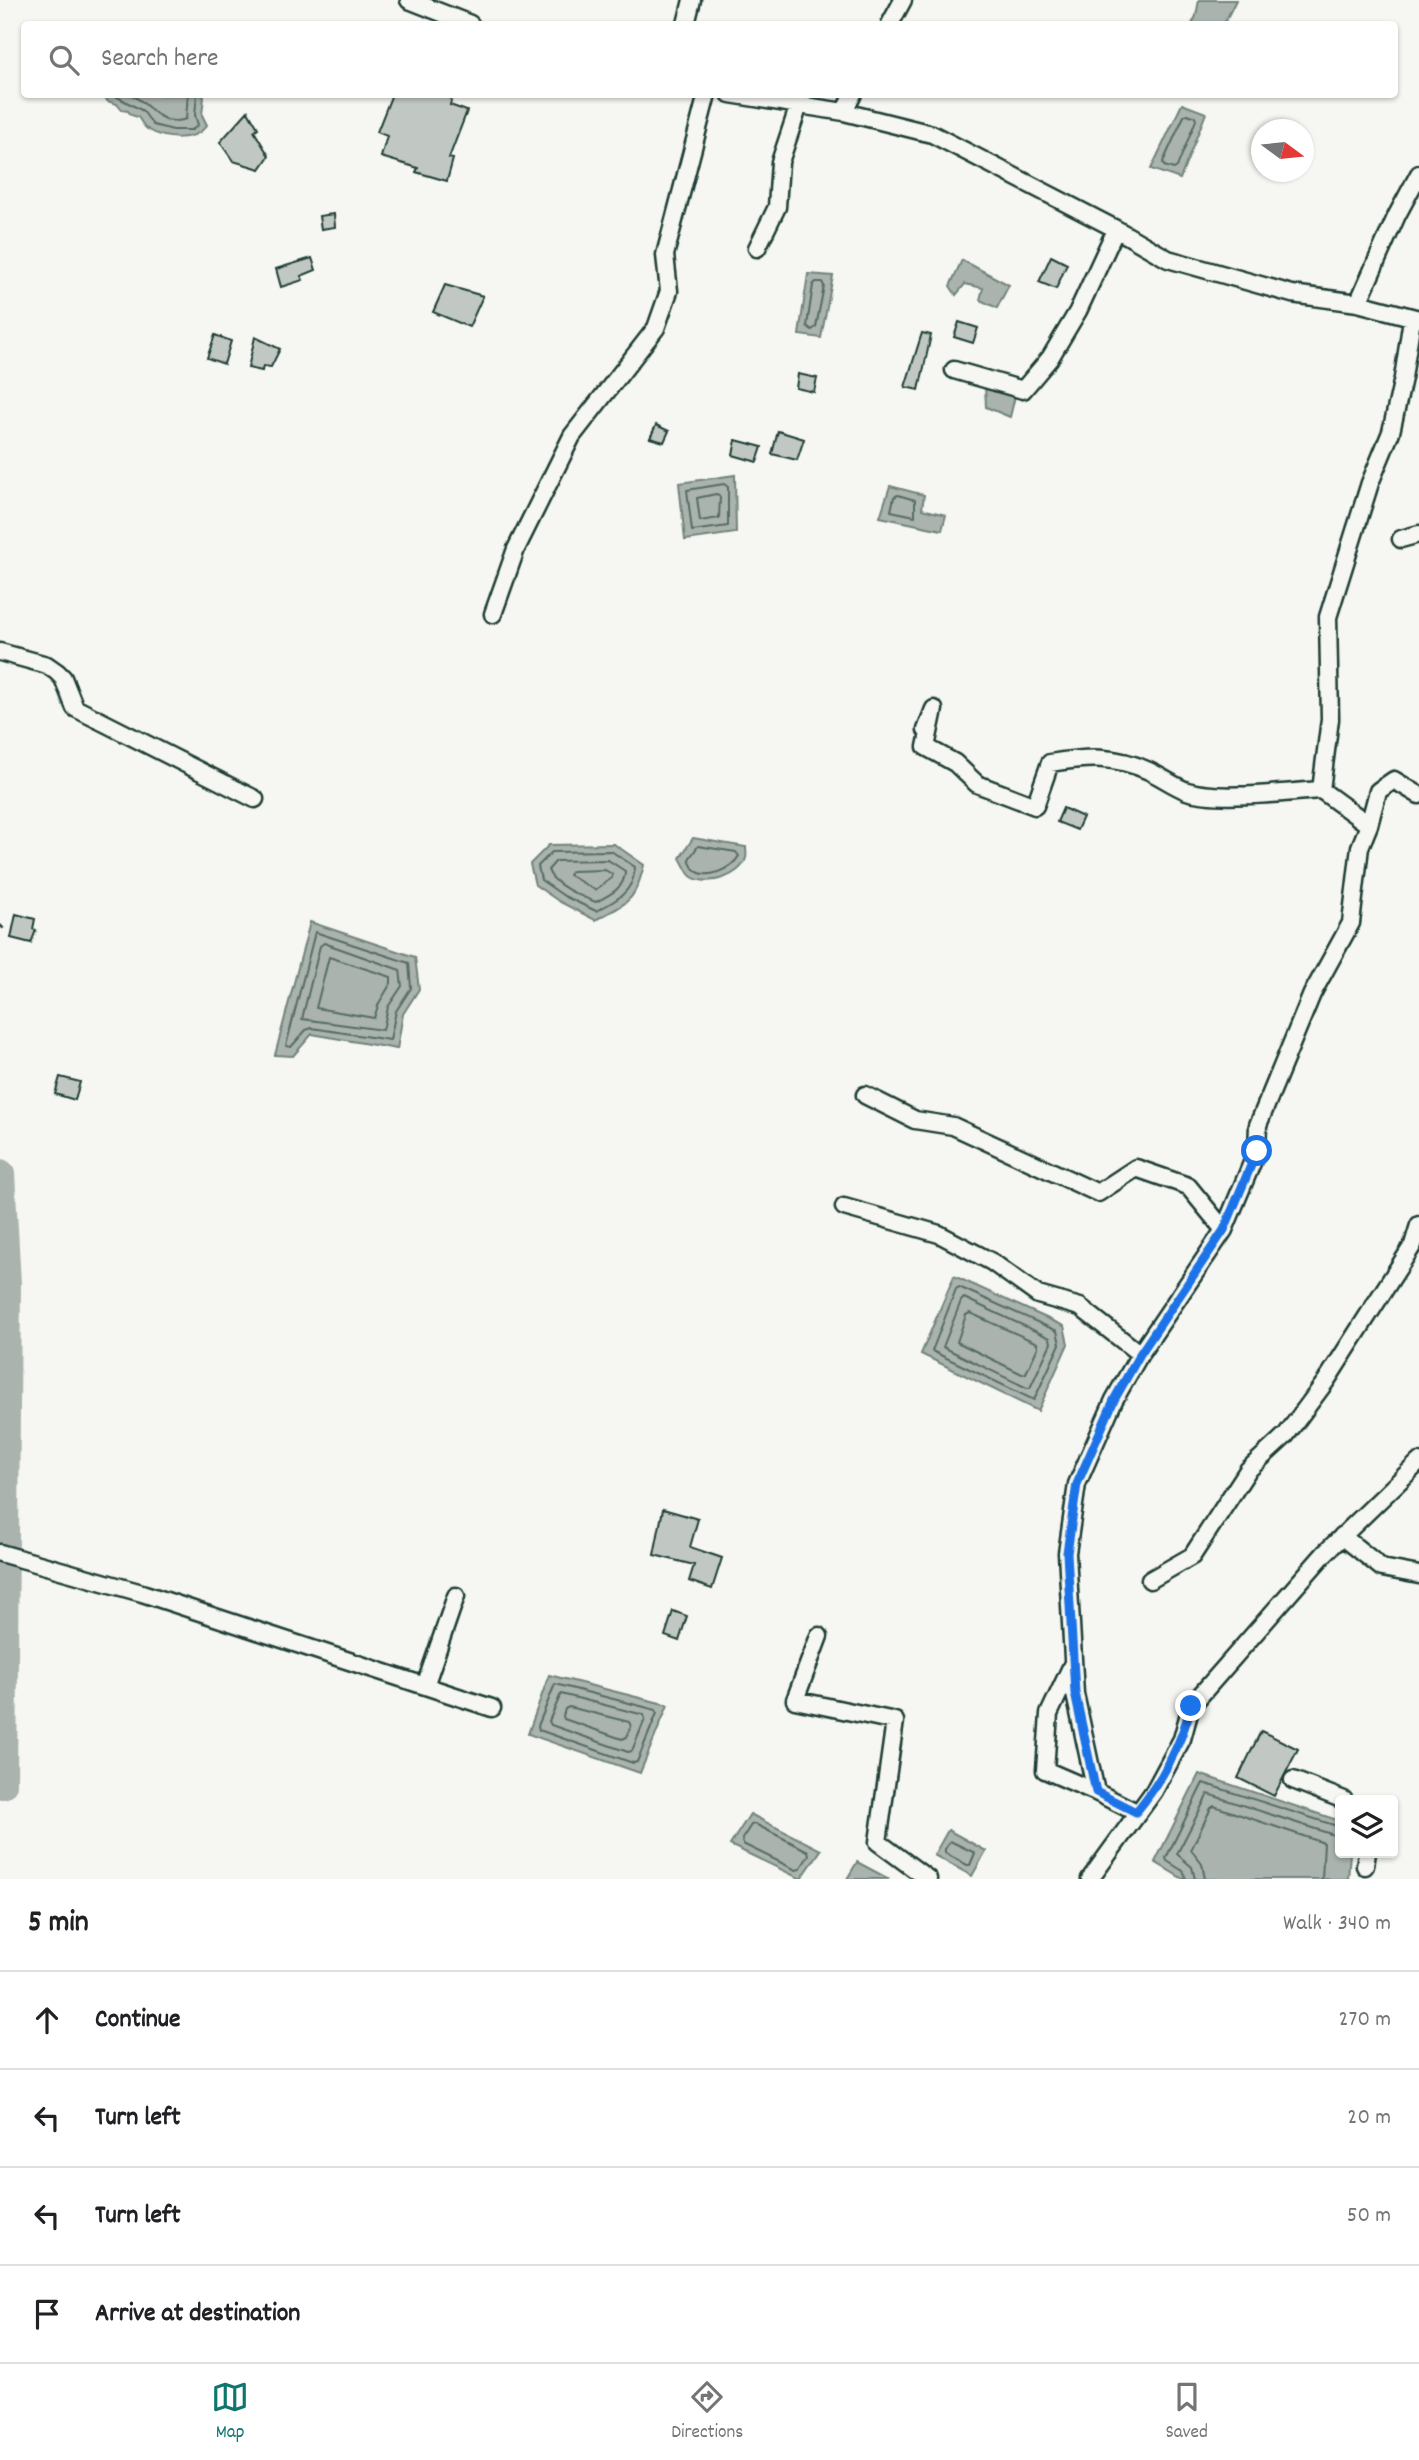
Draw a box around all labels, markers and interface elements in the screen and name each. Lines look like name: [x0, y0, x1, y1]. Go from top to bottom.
search box: [21, 21, 1398, 98]
icon: search: [45, 41, 83, 79]
text: Search here: [101, 41, 219, 78]
north arrow: [1251, 119, 1314, 182]
route start: [1241, 1135, 1272, 1166]
route end: [1175, 1690, 1206, 1721]
map controls: [1335, 1795, 1398, 1858]
button: layers: [1335, 1795, 1398, 1858]
text: 5 min: [28, 1903, 89, 1946]
text: Walk · 340 m: [1283, 1908, 1391, 1941]
icon: ahead: [28, 2001, 66, 2039]
text: Continue: [95, 2002, 180, 2039]
text: 270 m: [1339, 2004, 1391, 2037]
icon: left: [28, 2099, 66, 2137]
text: Turn left: [95, 2100, 181, 2137]
text: 20 m: [1347, 2102, 1391, 2135]
icon: left: [28, 2197, 66, 2235]
text: Turn left: [95, 2198, 181, 2235]
text: 50 m: [1347, 2200, 1391, 2233]
icon: arrive: [28, 2295, 66, 2333]
text: Arrive at destination: [95, 2296, 300, 2333]
tab: Map: [211, 2378, 249, 2447]
tab: Directions: [671, 2378, 743, 2447]
tab: Saved: [1165, 2378, 1208, 2447]

